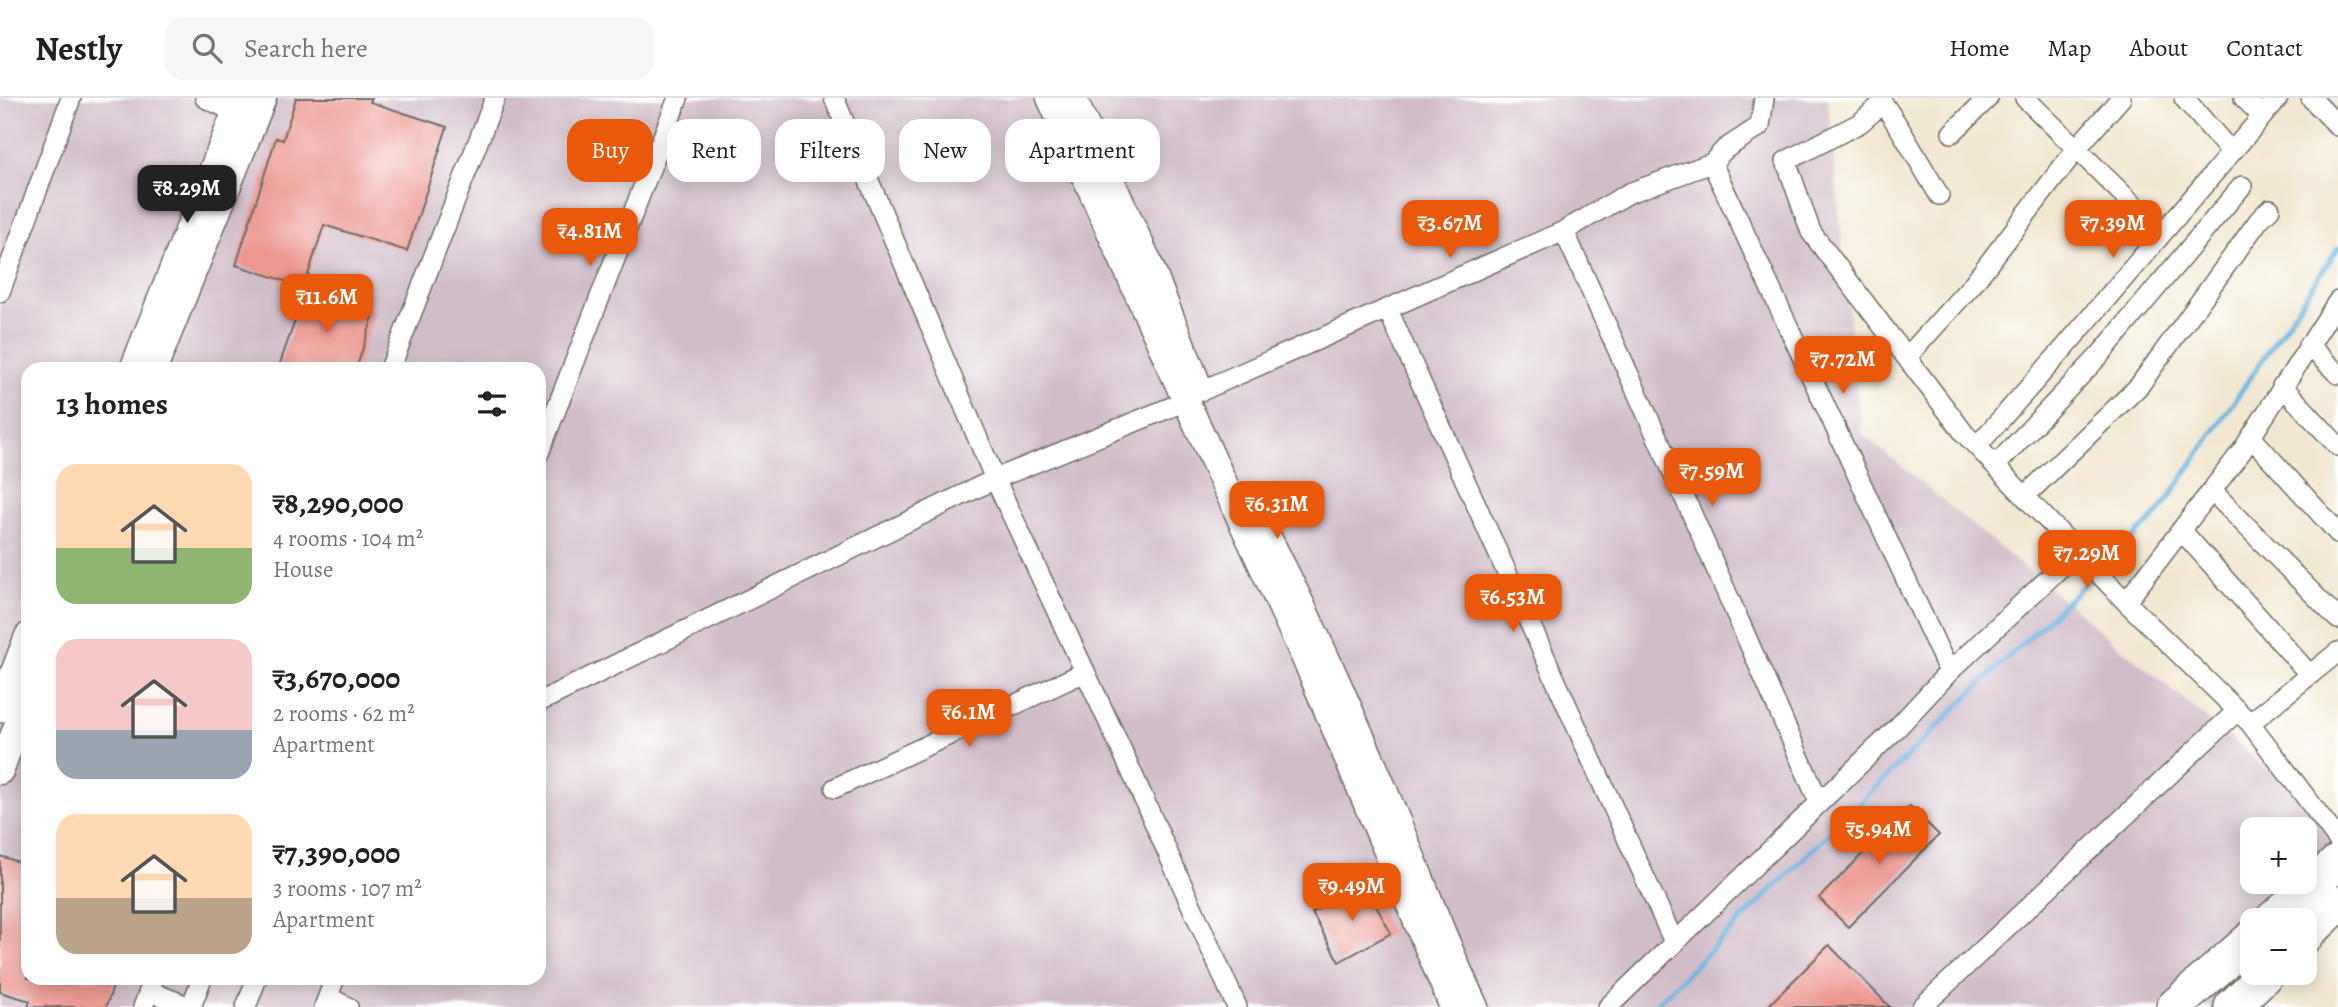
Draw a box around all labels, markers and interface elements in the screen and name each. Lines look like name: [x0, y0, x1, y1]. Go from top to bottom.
search box: [164, 17, 654, 80]
text: Nestly: [35, 26, 122, 71]
icon: search: [188, 29, 226, 67]
text: Search here: [244, 31, 368, 66]
text: Home: [1949, 32, 2010, 64]
text: Map: [2048, 32, 2092, 64]
text: About: [2130, 32, 2188, 64]
text: Contact: [2226, 32, 2303, 64]
chip: Buy: [567, 119, 653, 182]
chip: Rent: [667, 119, 761, 182]
chip: Filters: [775, 119, 885, 182]
chip: New: [899, 119, 991, 182]
chip: Apartment: [1005, 119, 1160, 182]
pin: ₹8.29M: [130, 166, 244, 225]
text: ₹8.29M: [153, 172, 221, 203]
pin: ₹3.67M: [1393, 200, 1507, 260]
pin: ₹7.39M: [2056, 200, 2170, 260]
text: ₹3.67M: [1418, 207, 1482, 238]
text: ₹7.39M: [2081, 207, 2145, 238]
pin: ₹4.81M: [533, 208, 647, 268]
text: ₹4.81M: [558, 215, 622, 246]
pin: ₹11.6M: [270, 274, 384, 334]
text: ₹11.6M: [296, 281, 358, 312]
pin: ₹7.72M: [1786, 336, 1900, 396]
text: ₹7.72M: [1810, 343, 1876, 374]
text: 13 homes: [56, 384, 168, 424]
icon: filters: [473, 385, 511, 423]
pin: ₹7.59M: [1655, 448, 1769, 508]
text: ₹7.59M: [1680, 455, 1744, 486]
pin: ₹6.31M: [1220, 482, 1334, 541]
text: ₹8,290,000: [273, 483, 404, 523]
text: ₹6.31M: [1245, 488, 1309, 519]
icon: home: [112, 492, 196, 576]
text: 4 rooms · 104 m²: [273, 523, 423, 554]
pin: ₹7.29M: [2030, 531, 2144, 590]
text: ₹7.29M: [2054, 537, 2120, 568]
text: House: [273, 554, 333, 585]
pin: ₹6.53M: [1456, 574, 1570, 634]
text: ₹6.53M: [1481, 581, 1545, 612]
text: ₹3,670,000: [273, 658, 400, 698]
icon: home: [112, 667, 196, 751]
pin: ₹6.1M: [920, 690, 1018, 749]
text: ₹6.1M: [942, 696, 996, 727]
text: 2 rooms · 62 m²: [273, 698, 415, 729]
text: Apartment: [273, 729, 375, 760]
pin: ₹5.94M: [1822, 806, 1936, 866]
text: ₹5.94M: [1846, 813, 1912, 844]
map controls: [2240, 817, 2317, 985]
button: +: [2240, 817, 2317, 894]
text: ₹7,390,000: [273, 833, 400, 873]
icon: home: [112, 842, 196, 926]
pin: ₹9.49M: [1295, 864, 1409, 923]
text: ₹9.49M: [1319, 870, 1385, 901]
text: 3 rooms · 107 m²: [273, 873, 422, 904]
text: Apartment: [273, 904, 375, 935]
button: −: [2240, 908, 2317, 985]

